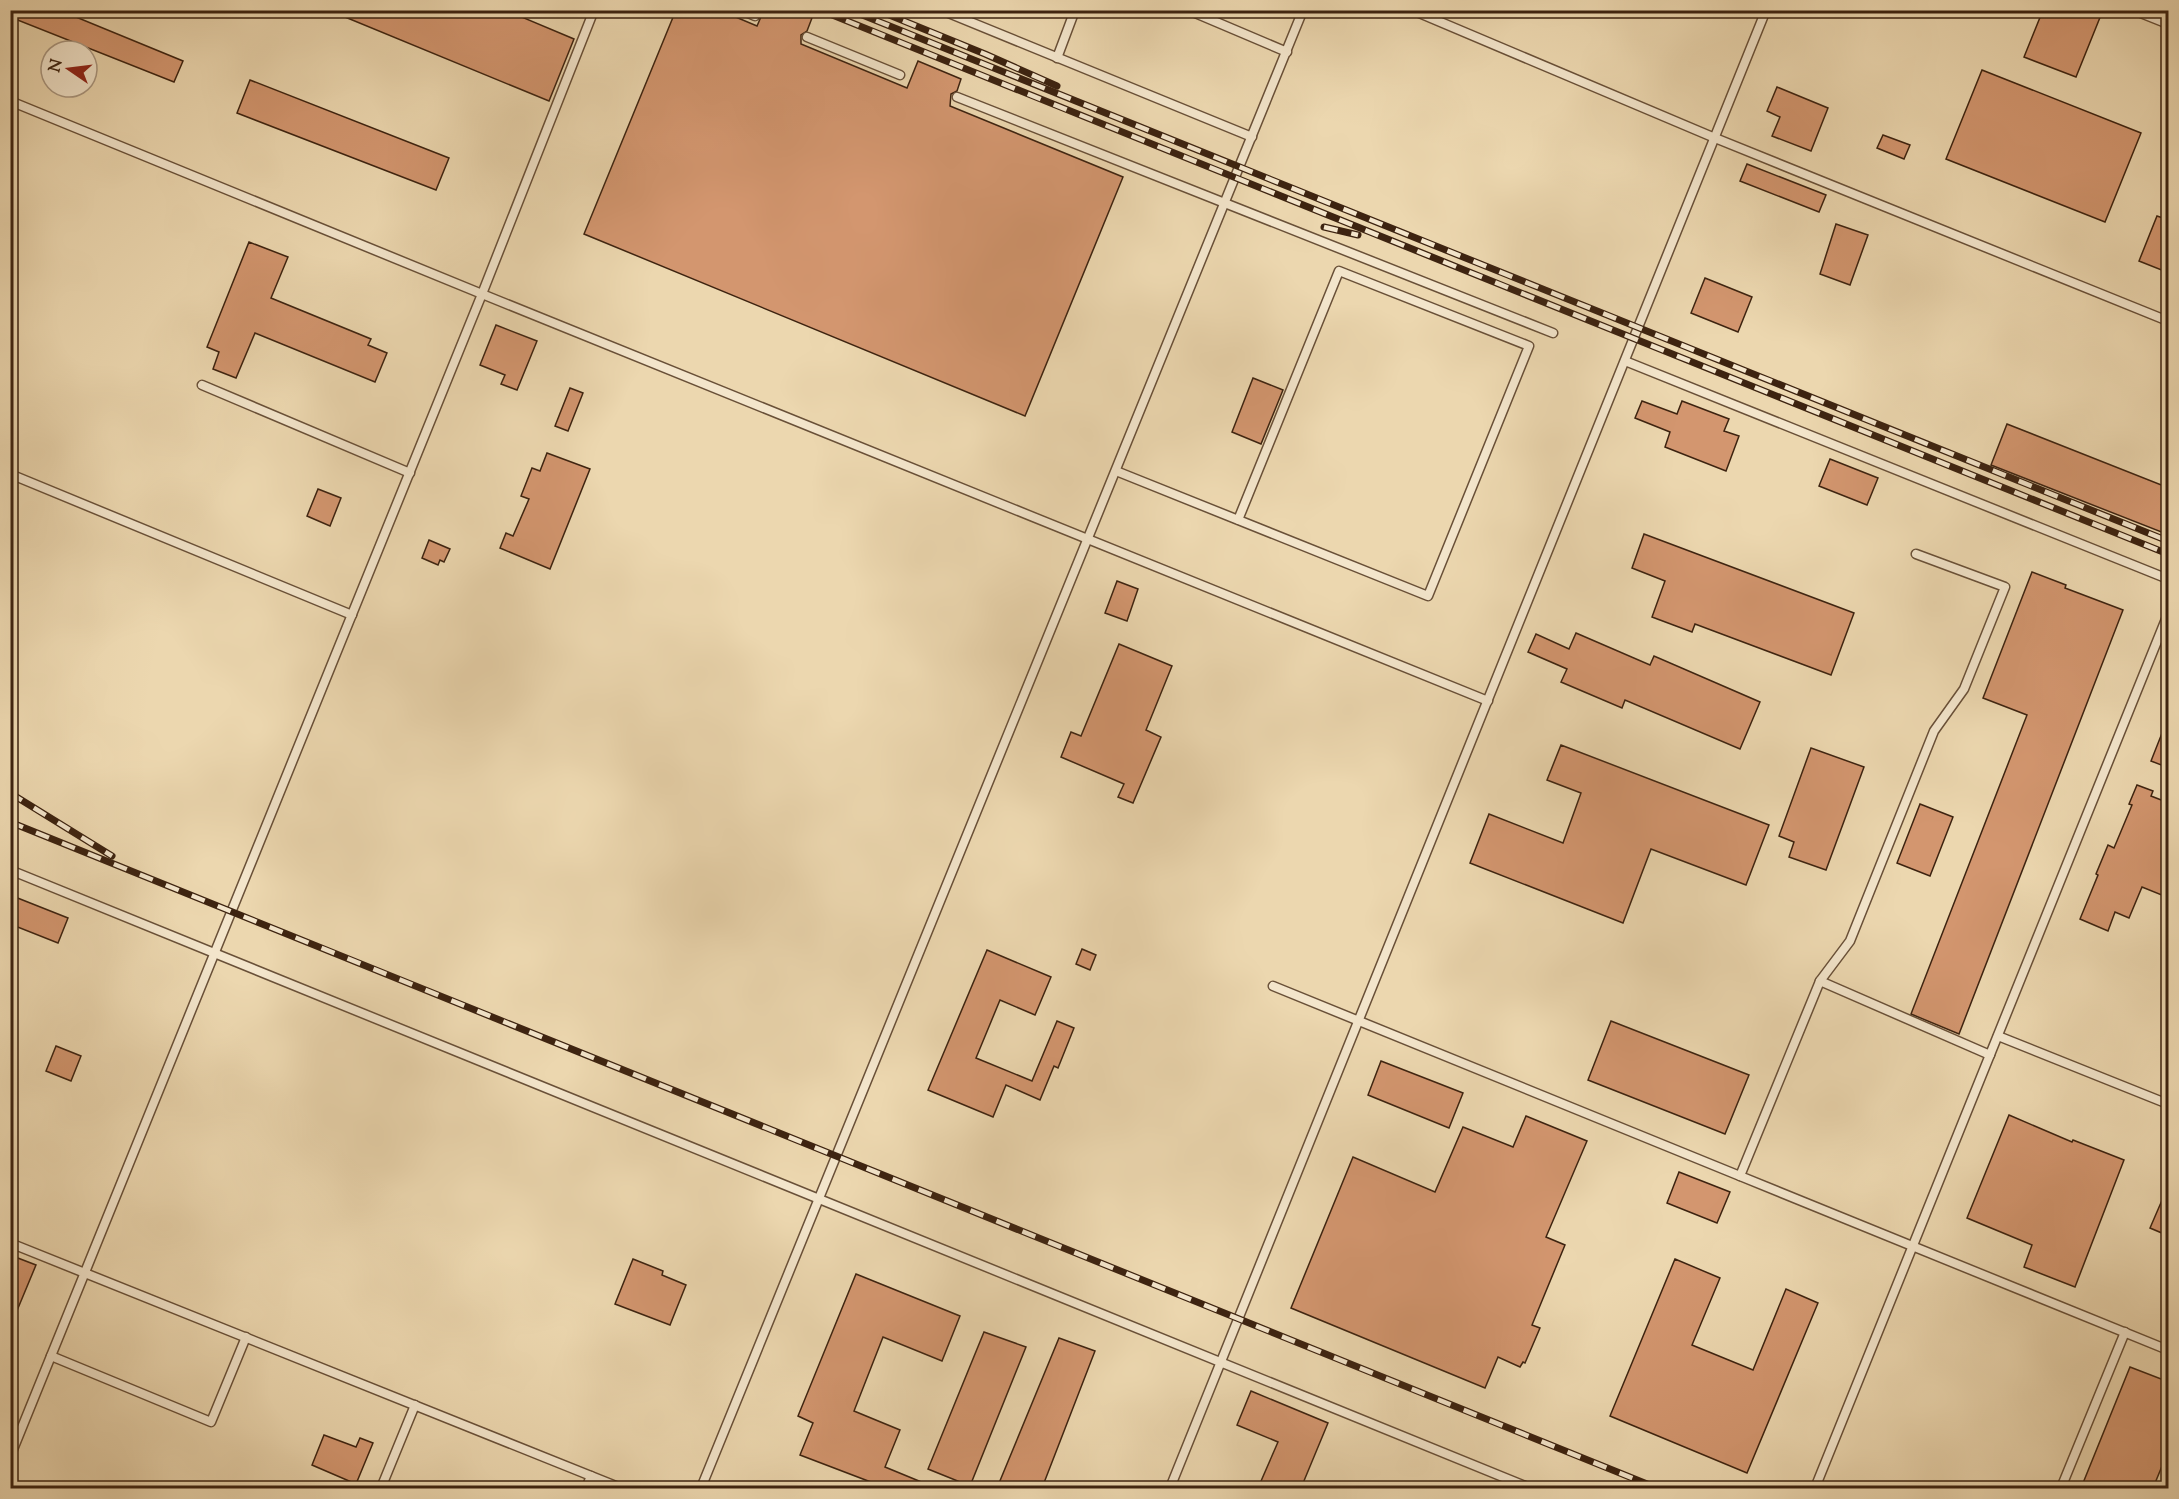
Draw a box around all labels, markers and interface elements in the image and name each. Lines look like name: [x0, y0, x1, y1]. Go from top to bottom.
north arrow: [39, 39, 99, 99]
text: N: [44, 57, 70, 75]

